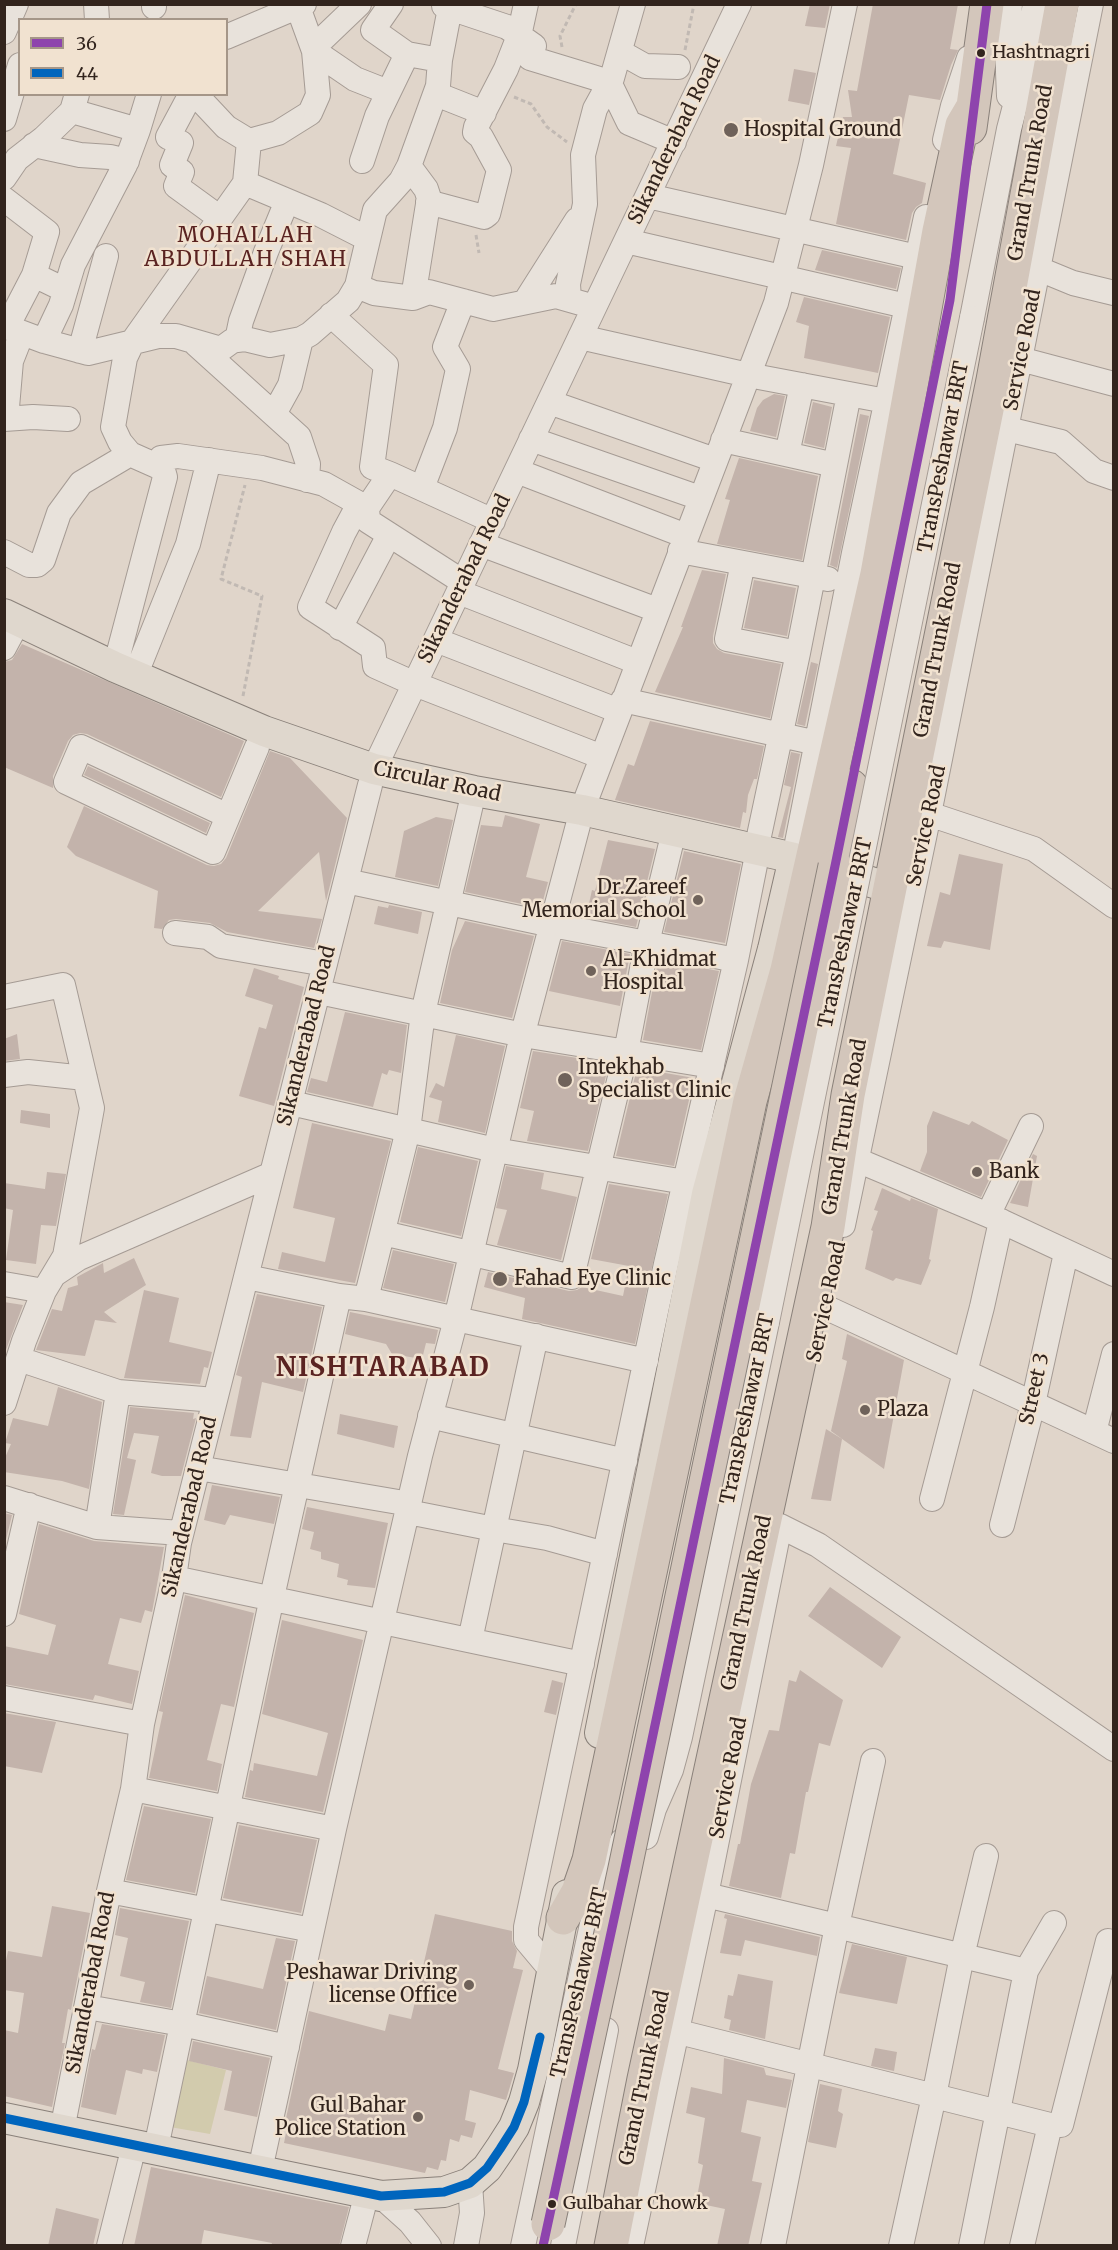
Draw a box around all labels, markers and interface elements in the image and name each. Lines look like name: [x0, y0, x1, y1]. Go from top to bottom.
legend: [18, 18, 228, 96]
text: 36: [76, 32, 97, 55]
place label: Hashtnagri: [992, 42, 1090, 64]
marker: Hashtnagri: [975, 47, 987, 59]
street label: Sikanderabad Road: [624, 52, 726, 228]
text: 44: [76, 62, 98, 85]
street label: Grand Trunk Road: [1004, 83, 1058, 263]
place label: Hospital Ground: [744, 118, 901, 142]
marker: Hospital Ground: [722, 121, 740, 139]
district label: MOHALLAH ABDULLAH SHAH: [144, 223, 348, 273]
street label: Service Road: [999, 287, 1047, 413]
street label: TransPeshawar BRT: [914, 359, 974, 555]
street label: Sikanderabad Road: [414, 491, 516, 667]
street label: Grand Trunk Road: [909, 560, 967, 740]
street label: Circular Road: [371, 757, 503, 807]
street label: Service Road: [902, 763, 952, 889]
street label: TransPeshawar BRT: [814, 835, 878, 1031]
place label: Dr.Zareef Memorial School: [522, 876, 686, 923]
marker: Dr.Zareef Memorial School: [691, 893, 705, 907]
street label: Sikanderabad Road: [273, 943, 341, 1129]
place label: Al-Khidmat Hospital: [603, 948, 717, 995]
marker: Al-Khidmat Hospital: [584, 964, 598, 978]
street label: Grand Trunk Road: [818, 1037, 872, 1217]
place label: Intekhab Specialist Clinic: [578, 1056, 731, 1103]
marker: Intekhab Specialist Clinic: [556, 1071, 574, 1089]
place label: Bank: [989, 1160, 1040, 1184]
marker: Bank: [970, 1165, 984, 1179]
street label: Service Road: [802, 1239, 852, 1365]
place label: Fahad Eye Clinic: [514, 1267, 671, 1291]
marker: Fahad Eye Clinic: [491, 1270, 509, 1288]
street label: TransPeshawar BRT: [716, 1311, 780, 1507]
street label: Street 3: [1015, 1351, 1055, 1427]
district label: NISHTARABAD: [276, 1353, 490, 1385]
place label: Plaza: [877, 1398, 929, 1422]
marker: Plaza: [858, 1403, 872, 1417]
street label: Sikanderabad Road: [157, 1414, 223, 1600]
street label: Grand Trunk Road: [717, 1513, 777, 1693]
street label: Service Road: [705, 1715, 753, 1841]
street label: TransPeshawar BRT: [546, 1886, 614, 2080]
street label: Sikanderabad Road: [62, 1890, 120, 2076]
place label: Peshawar Driving license Office: [286, 1961, 457, 2008]
marker: Peshawar Driving license Office: [462, 1978, 476, 1992]
street label: Grand Trunk Road: [615, 1988, 675, 2168]
place label: Gul Bahar Police Station: [275, 2094, 406, 2141]
marker: Gul Bahar Police Station: [411, 2110, 425, 2124]
place label: Gulbahar Chowk: [563, 2193, 708, 2215]
marker: Gulbahar Chowk: [546, 2198, 558, 2210]

